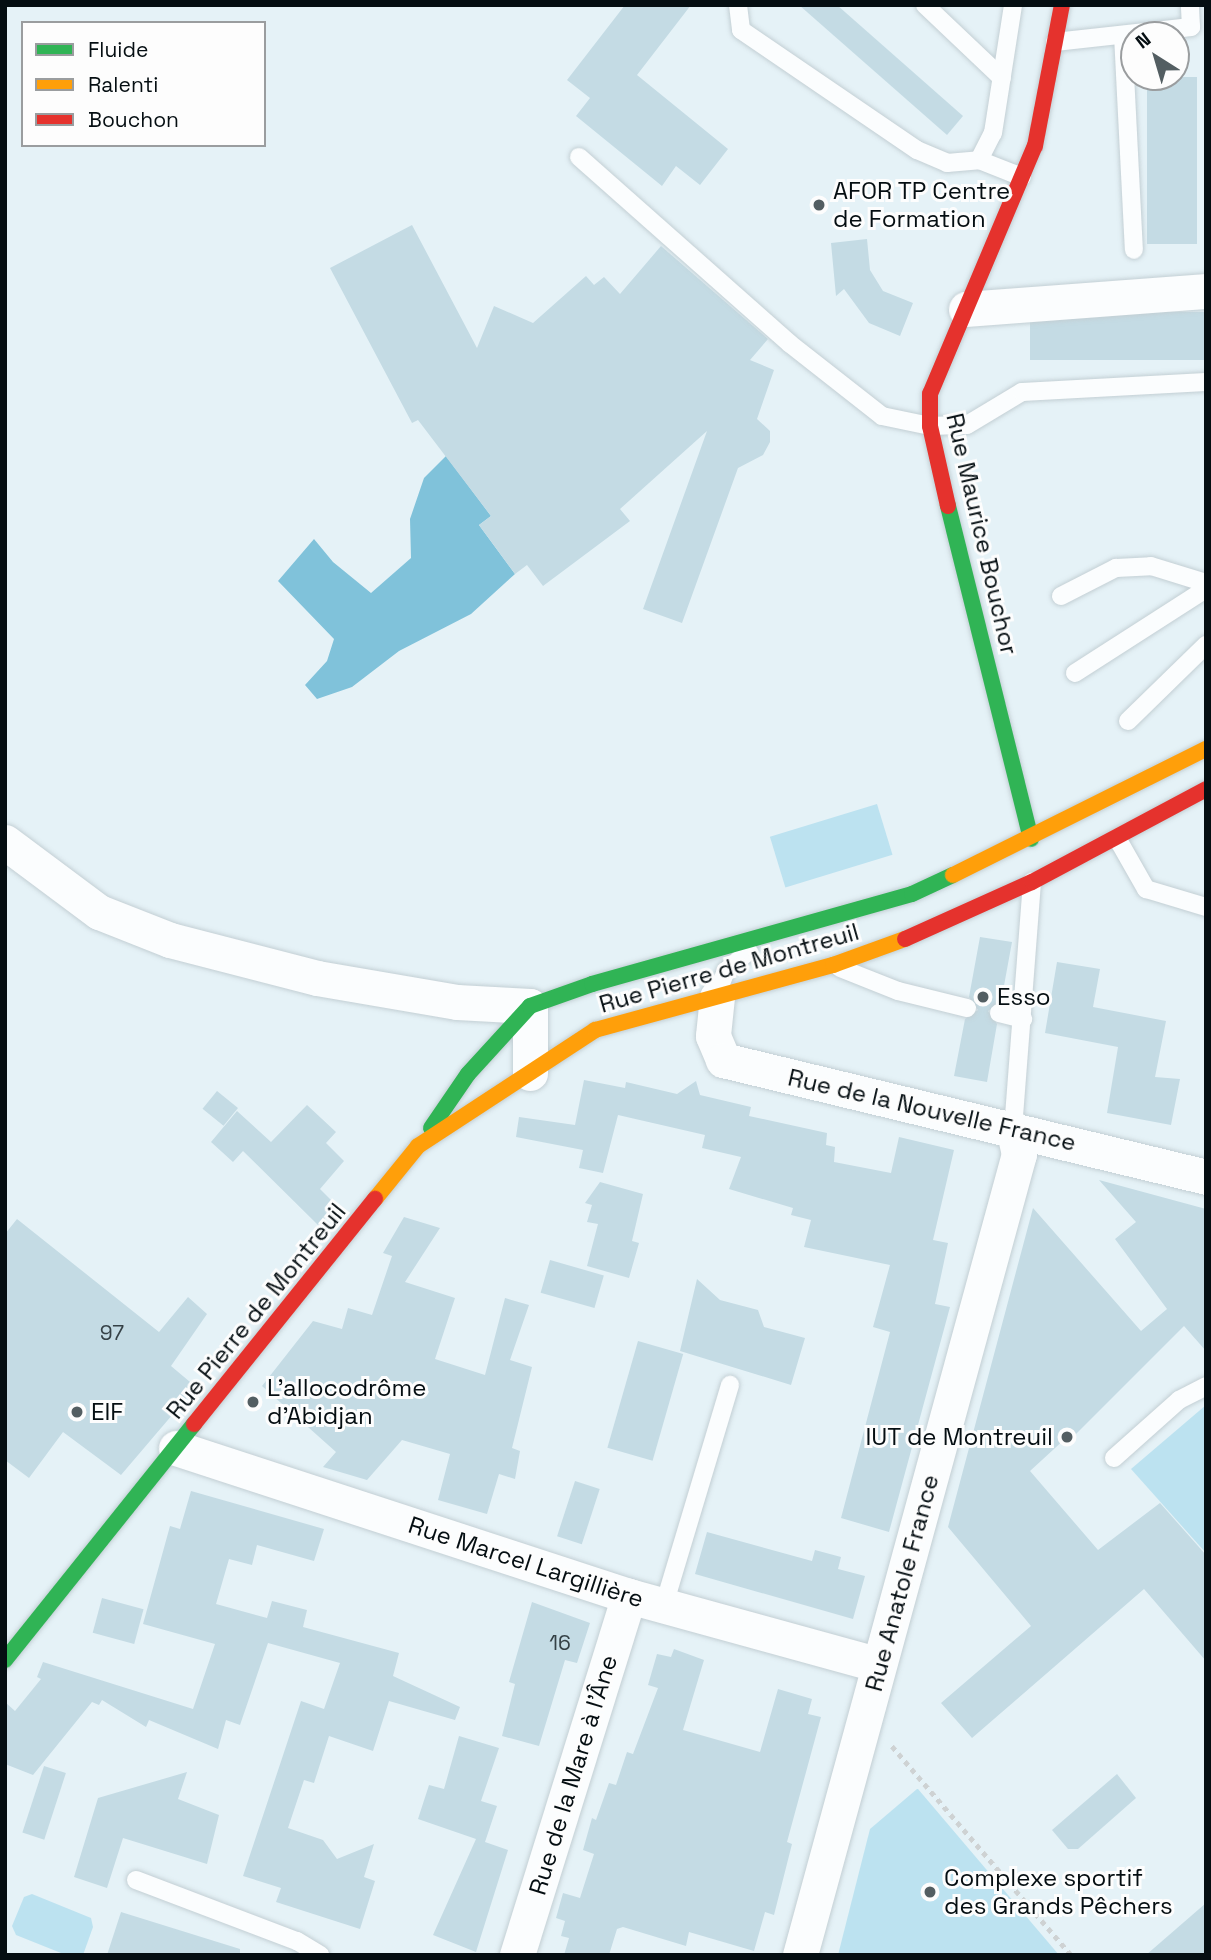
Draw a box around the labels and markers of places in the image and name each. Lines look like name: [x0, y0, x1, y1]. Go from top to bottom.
place label: AFOR TP Centre de Formation: [833, 177, 1011, 233]
marker: AFOR TP Centre de Formation: [811, 197, 827, 213]
place label: Esso: [997, 983, 1051, 1011]
marker: Esso: [975, 989, 991, 1005]
place label: L'allocodrôme d'Abidjan: [267, 1374, 426, 1430]
marker: L'allocodrôme d'Abidjan: [245, 1394, 261, 1410]
place label: EIF: [91, 1398, 123, 1426]
marker: EIF: [69, 1404, 85, 1420]
place label: IUT de Montreuil: [865, 1423, 1053, 1451]
marker: IUT de Montreuil: [1059, 1429, 1075, 1445]
place label: Complexe sportif des Grands Pêchers: [944, 1864, 1173, 1920]
marker: Complexe sportif des Grands Pêchers: [922, 1884, 938, 1900]

